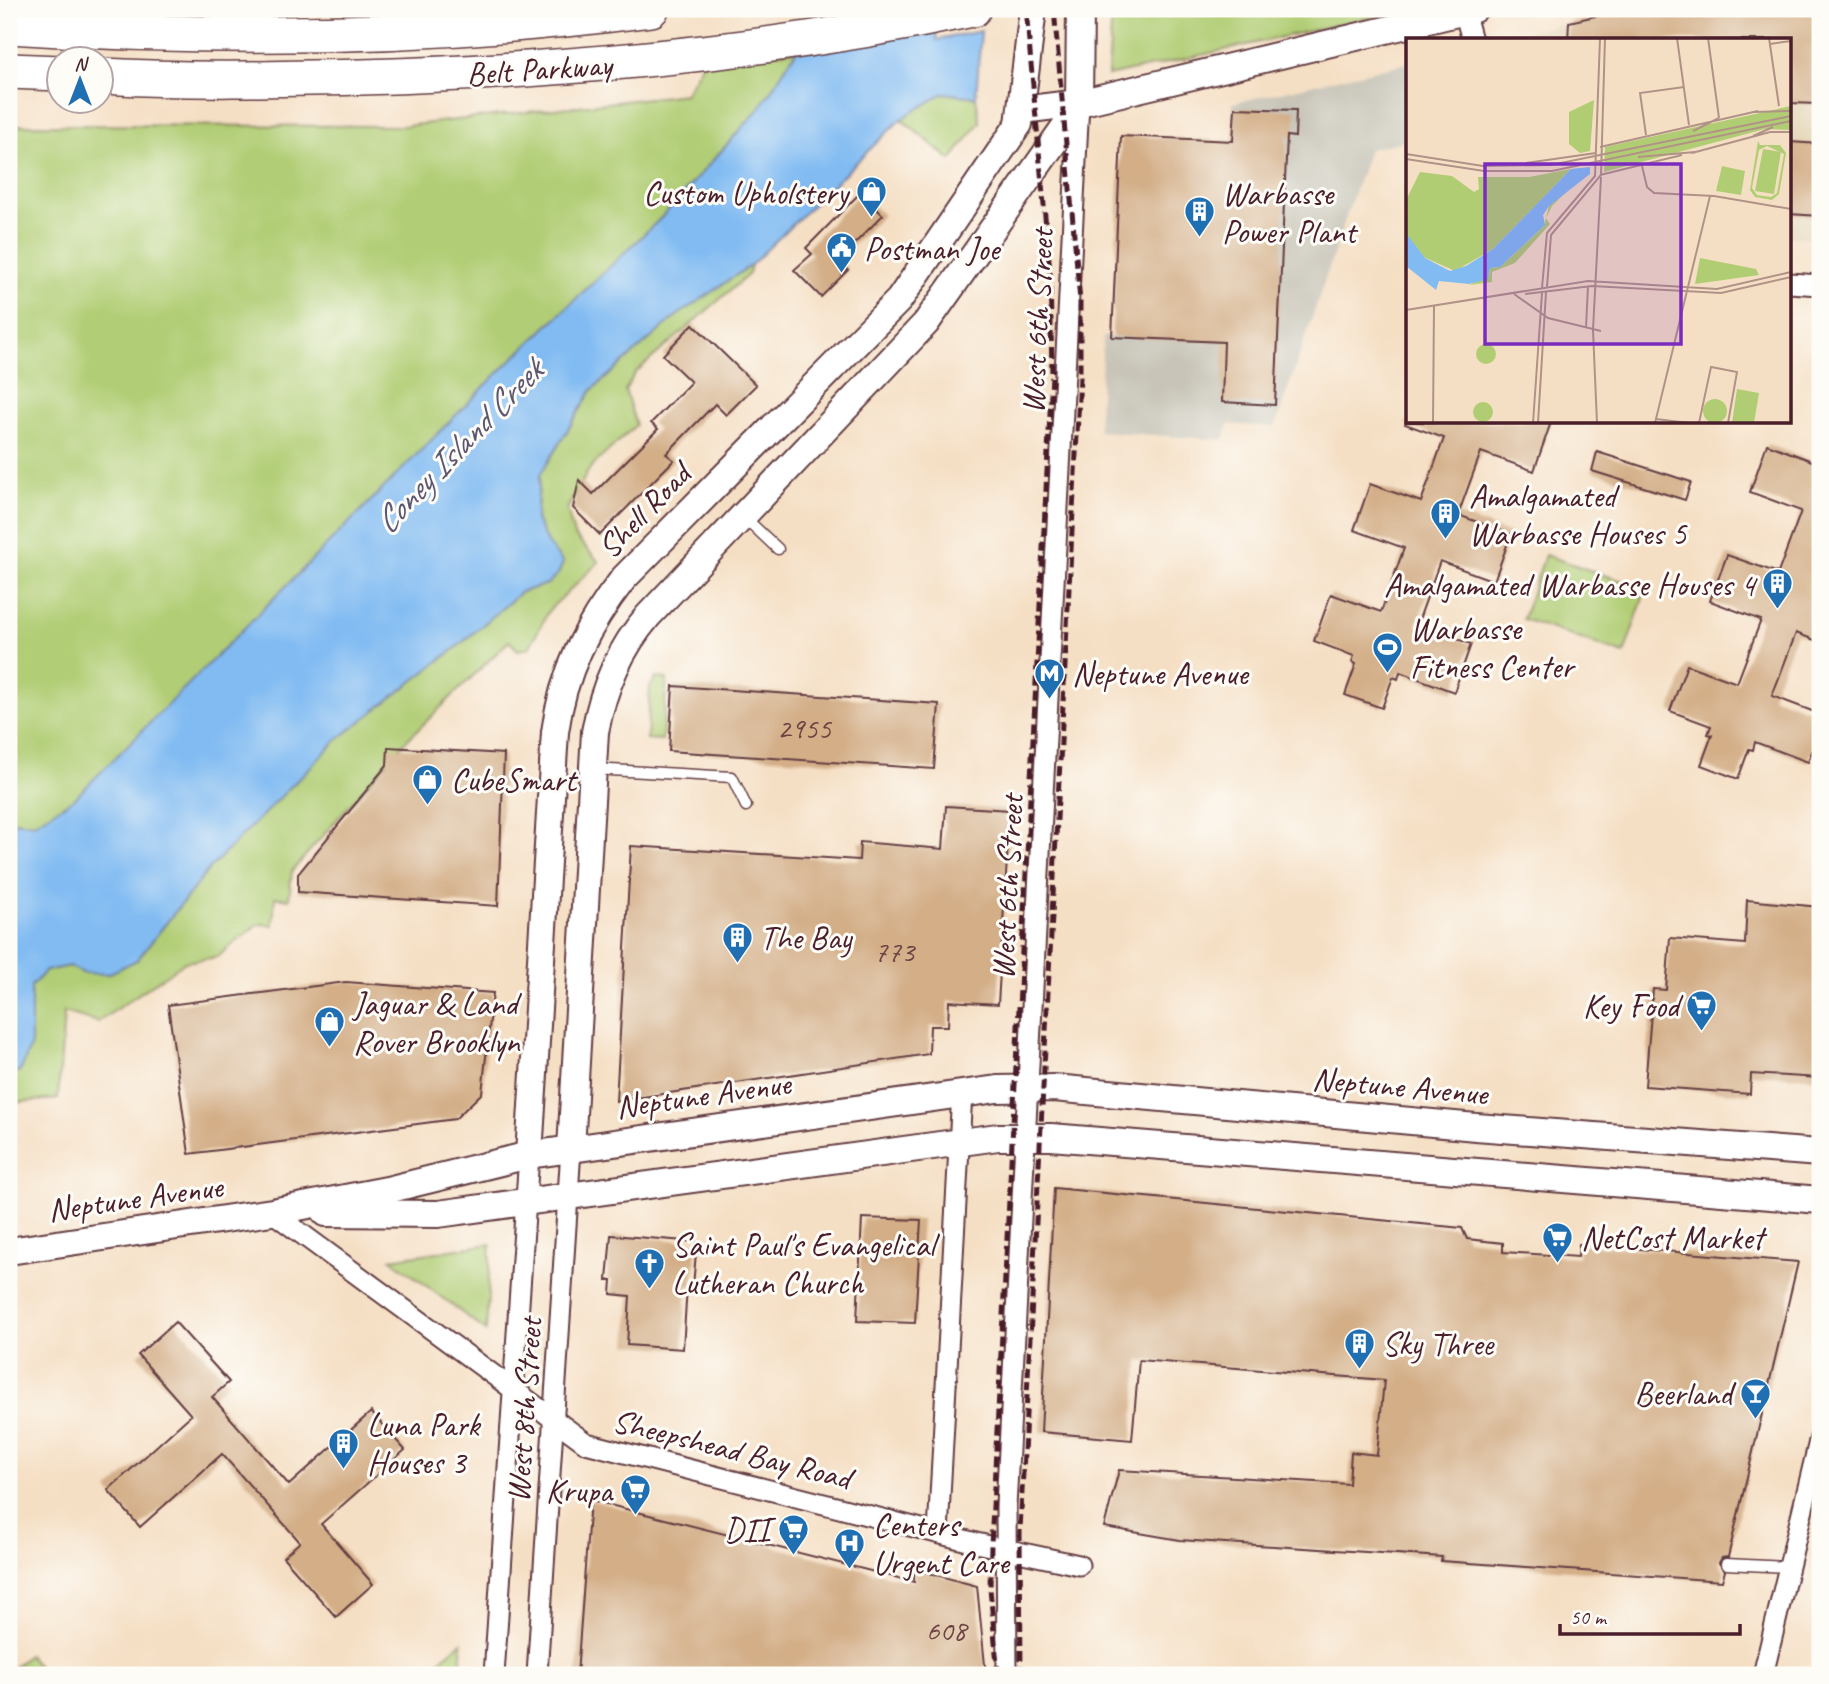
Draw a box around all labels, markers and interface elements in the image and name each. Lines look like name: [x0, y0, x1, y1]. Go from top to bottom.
inset map: [1406, 38, 1790, 424]
street label: Belt Parkway: [465, 43, 616, 95]
north arrow: [46, 46, 116, 116]
text: N: [74, 52, 89, 76]
place label: Custom Upholstery: [643, 172, 851, 214]
place label: Warbasse Power Plant: [1222, 173, 1359, 253]
shop icon: Custom Upholstery: [854, 175, 888, 219]
building icon: Warbasse Power Plant: [1182, 195, 1216, 239]
street label: West 6th Street: [1011, 225, 1063, 414]
place label: Postman Joe: [864, 228, 1001, 270]
public building icon: Postman Joe: [824, 231, 858, 275]
water label: Coney Island Creek: [364, 346, 556, 543]
street label: Shell Road: [588, 451, 703, 567]
place label: Amalgamated Warbasse Houses 5: [1469, 475, 1689, 555]
building icon: Amalgamated Warbasse Houses 5: [1429, 497, 1463, 541]
place label: Amalgamated Warbasse Houses 4: [1384, 564, 1758, 606]
building icon: Amalgamated Warbasse Houses 4: [1761, 567, 1795, 611]
place label: Warbasse Fitness Center: [1410, 608, 1576, 688]
sports icon: Warbasse Fitness Center: [1370, 630, 1404, 674]
place label: Neptune Avenue: [1072, 653, 1250, 695]
metro station icon: Neptune Avenue: [1032, 656, 1066, 700]
house number: 2955: [777, 709, 832, 747]
place label: CubeSmart: [451, 759, 579, 801]
shop icon: CubeSmart: [411, 762, 445, 806]
street label: West 6th Street: [981, 791, 1033, 980]
place label: The Bay: [760, 917, 854, 959]
building icon: The Bay: [720, 920, 754, 964]
house number: 773: [874, 932, 917, 970]
place label: Jaguar & Land Rover Brooklyn: [351, 983, 522, 1063]
place label: Key Food: [1583, 985, 1684, 1027]
supermarket icon: Key Food: [1685, 988, 1719, 1032]
shop icon: Jaguar & Land Rover Brooklyn: [313, 1005, 347, 1049]
street label: Neptune Avenue: [1311, 1057, 1492, 1115]
street label: Neptune Avenue: [613, 1062, 795, 1128]
street label: Neptune Avenue: [45, 1165, 227, 1231]
place label: NetCost Market: [1581, 1217, 1767, 1259]
supermarket icon: NetCost Market: [1541, 1220, 1575, 1264]
place label: Saint Paul's Evangelical Lutheran Church: [672, 1224, 940, 1304]
church icon: Saint Paul's Evangelical Lutheran Church: [632, 1246, 666, 1290]
street label: West 8th Street: [497, 1313, 552, 1504]
place label: Sky Three: [1382, 1323, 1495, 1365]
building icon: Sky Three: [1342, 1326, 1376, 1370]
place label: Beerland: [1635, 1373, 1737, 1415]
bar icon: Beerland: [1738, 1376, 1772, 1420]
street label: Sheepshead Bay Road: [608, 1399, 860, 1500]
place label: Luna Park Houses 3: [367, 1404, 481, 1484]
building icon: Luna Park Houses 3: [327, 1426, 361, 1470]
place label: Krupa: [546, 1470, 614, 1512]
supermarket icon: Krupa: [618, 1473, 652, 1517]
place label: Centers Urgent Care: [873, 1504, 1011, 1584]
place label: DII: [724, 1509, 777, 1551]
supermarket icon: DII: [776, 1512, 810, 1556]
hospital icon: Centers Urgent Care: [833, 1526, 867, 1570]
scale bar: [1560, 1593, 1740, 1637]
text: 50 m: [1570, 1604, 1608, 1630]
house number: 608: [926, 1611, 969, 1649]

